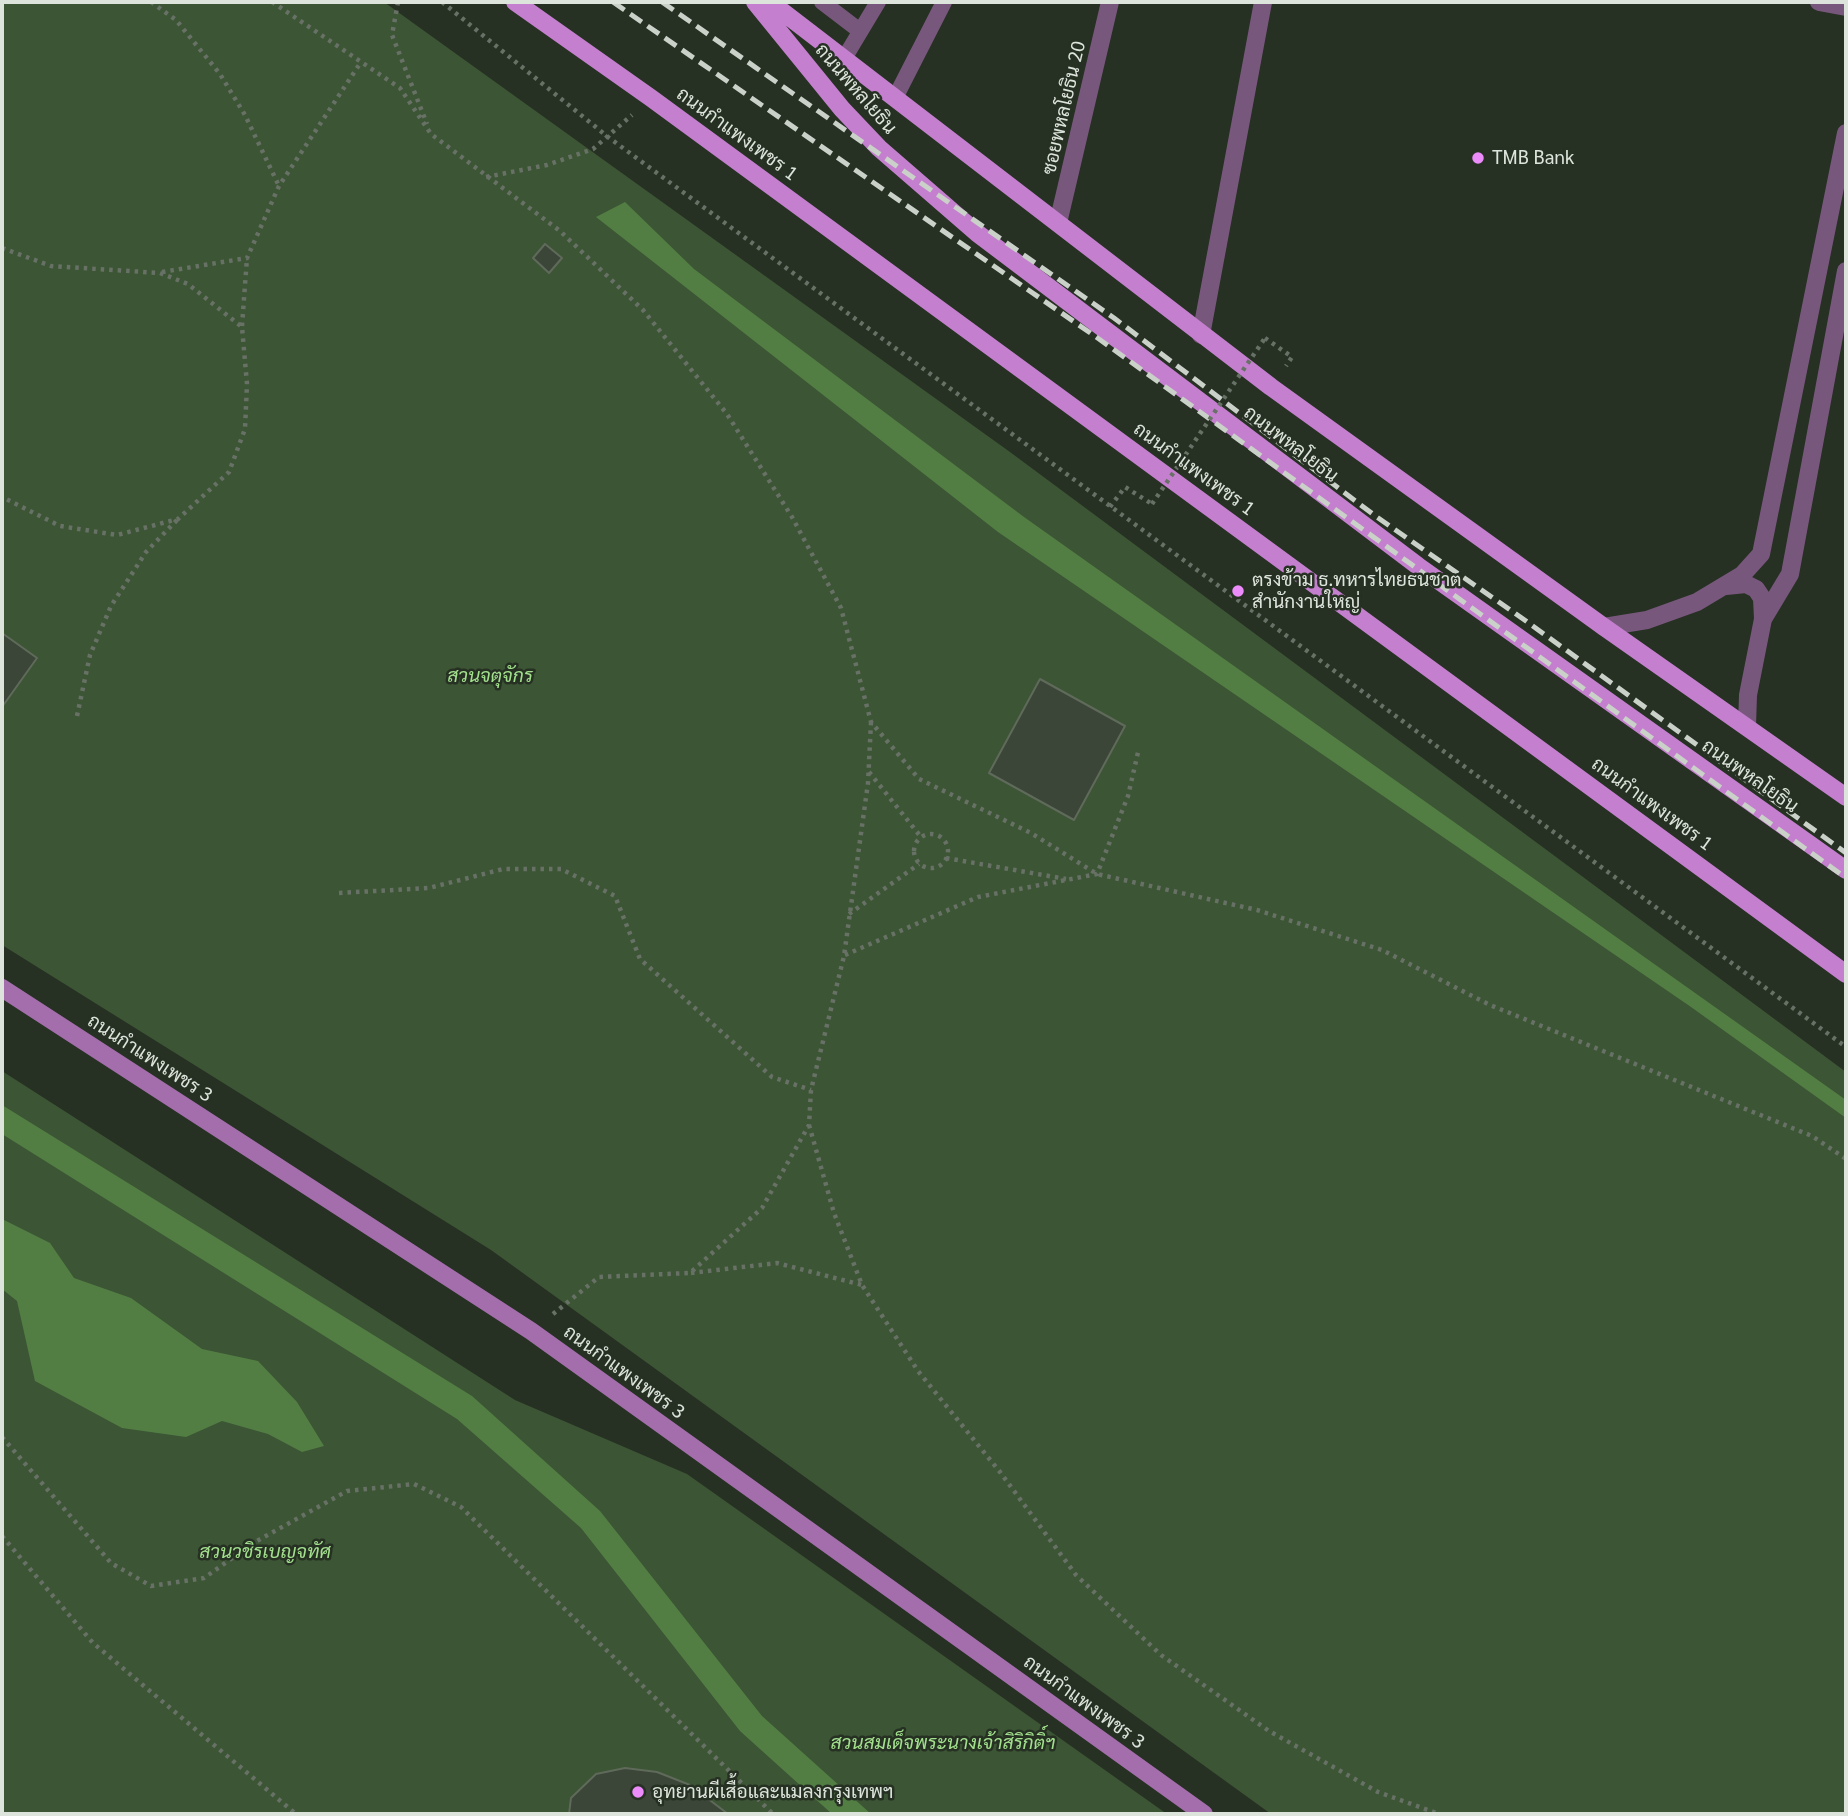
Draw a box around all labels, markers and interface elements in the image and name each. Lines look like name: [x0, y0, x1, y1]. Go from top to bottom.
street label: ถนนพหลโยธิน: [810, 39, 902, 139]
street label: ซอยพหลโยธิน 20: [1038, 39, 1090, 177]
street label: ถนนกำแพงเพชร 1: [672, 82, 802, 186]
place label: TMB Bank: [1492, 147, 1574, 169]
marker: TMB Bank: [1470, 150, 1486, 166]
street label: ถนนพหลโยธิน: [1239, 401, 1343, 487]
street label: ถนนกำแพงเพชร 1: [1129, 417, 1259, 521]
place label: ตรงข้าม ธ.ทหารไทยธนชาต สำนักงานใหญ่: [1252, 569, 1462, 613]
marker: ตรงข้าม ธ.ทหารไทยธนชาต สำนักงานใหญ่: [1230, 583, 1246, 599]
park label: สวนจตุจักร: [447, 665, 533, 687]
street label: ถนนพหลโยธิน: [1697, 734, 1803, 818]
street label: ถนนกำแพงเพชร 1: [1587, 752, 1717, 856]
street label: ถนนกำแพงเพชร 3: [83, 1009, 217, 1107]
street label: ถนนกำแพงเพชร 3: [559, 1320, 689, 1424]
park label: สวนวชิรเบญจทัศ: [199, 1541, 331, 1563]
street label: ถนนกำแพงเพชร 3: [1019, 1650, 1149, 1754]
park label: สวนสมเด็จพระนางเจ้าสิริกิติ์ฯ: [831, 1732, 1055, 1754]
place label: อุทยานผีเสื้อและแมลงกรุงเทพฯ: [652, 1781, 893, 1803]
marker: อุทยานผีเสื้อและแมลงกรุงเทพฯ: [630, 1784, 646, 1800]

